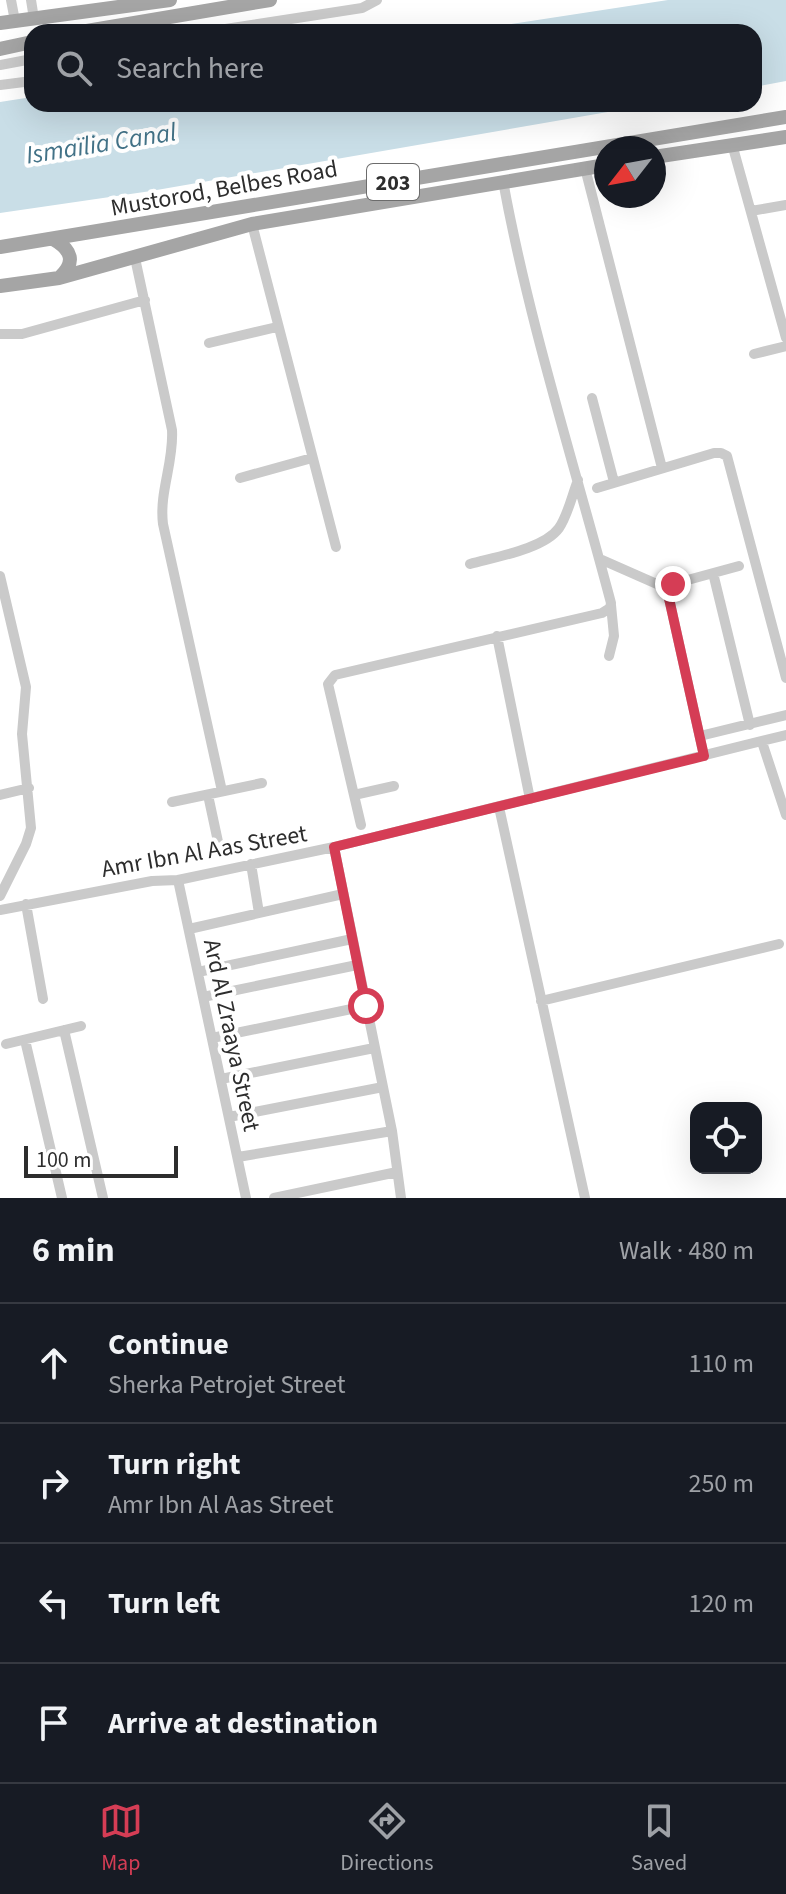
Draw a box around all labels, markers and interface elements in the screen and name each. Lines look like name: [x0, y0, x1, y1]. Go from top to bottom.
search box: [24, 24, 762, 112]
icon: search: [52, 46, 96, 90]
text: Search here: [116, 47, 264, 90]
water label: Ismaïlia Canal: [23, 113, 179, 174]
north arrow: [594, 136, 666, 208]
street label: Mustorod, Belbes Road: [108, 151, 340, 226]
road number: 203: [367, 164, 419, 200]
route end: [655, 566, 691, 602]
street label: Amr Ibn Al Aas Street: [99, 816, 310, 887]
street label: Ard Al Zraaya Street: [194, 936, 269, 1135]
route start: [348, 988, 384, 1024]
map controls: [690, 1102, 762, 1174]
button: locate: [690, 1102, 762, 1174]
scale bar: [24, 1142, 178, 1178]
text: 100 m: [36, 1144, 91, 1176]
text: 6 min: [32, 1226, 115, 1275]
text: Walk · 480 m: [619, 1232, 754, 1269]
text: Continue: [108, 1323, 229, 1366]
icon: ahead: [32, 1341, 76, 1385]
text: 110 m: [688, 1345, 754, 1382]
text: Sherka Petrojet Street: [108, 1366, 345, 1403]
text: Turn right: [108, 1443, 240, 1486]
icon: right: [32, 1461, 76, 1505]
text: 250 m: [688, 1465, 754, 1502]
text: Amr Ibn Al Aas Street: [108, 1486, 334, 1523]
icon: left: [32, 1581, 76, 1625]
text: Turn left: [108, 1582, 220, 1625]
text: 120 m: [688, 1585, 754, 1622]
icon: arrive: [32, 1701, 76, 1745]
text: Arrive at destination: [108, 1702, 378, 1745]
tab: Map: [99, 1799, 143, 1879]
tab: Directions: [340, 1799, 433, 1879]
tab: Saved: [631, 1799, 687, 1879]

